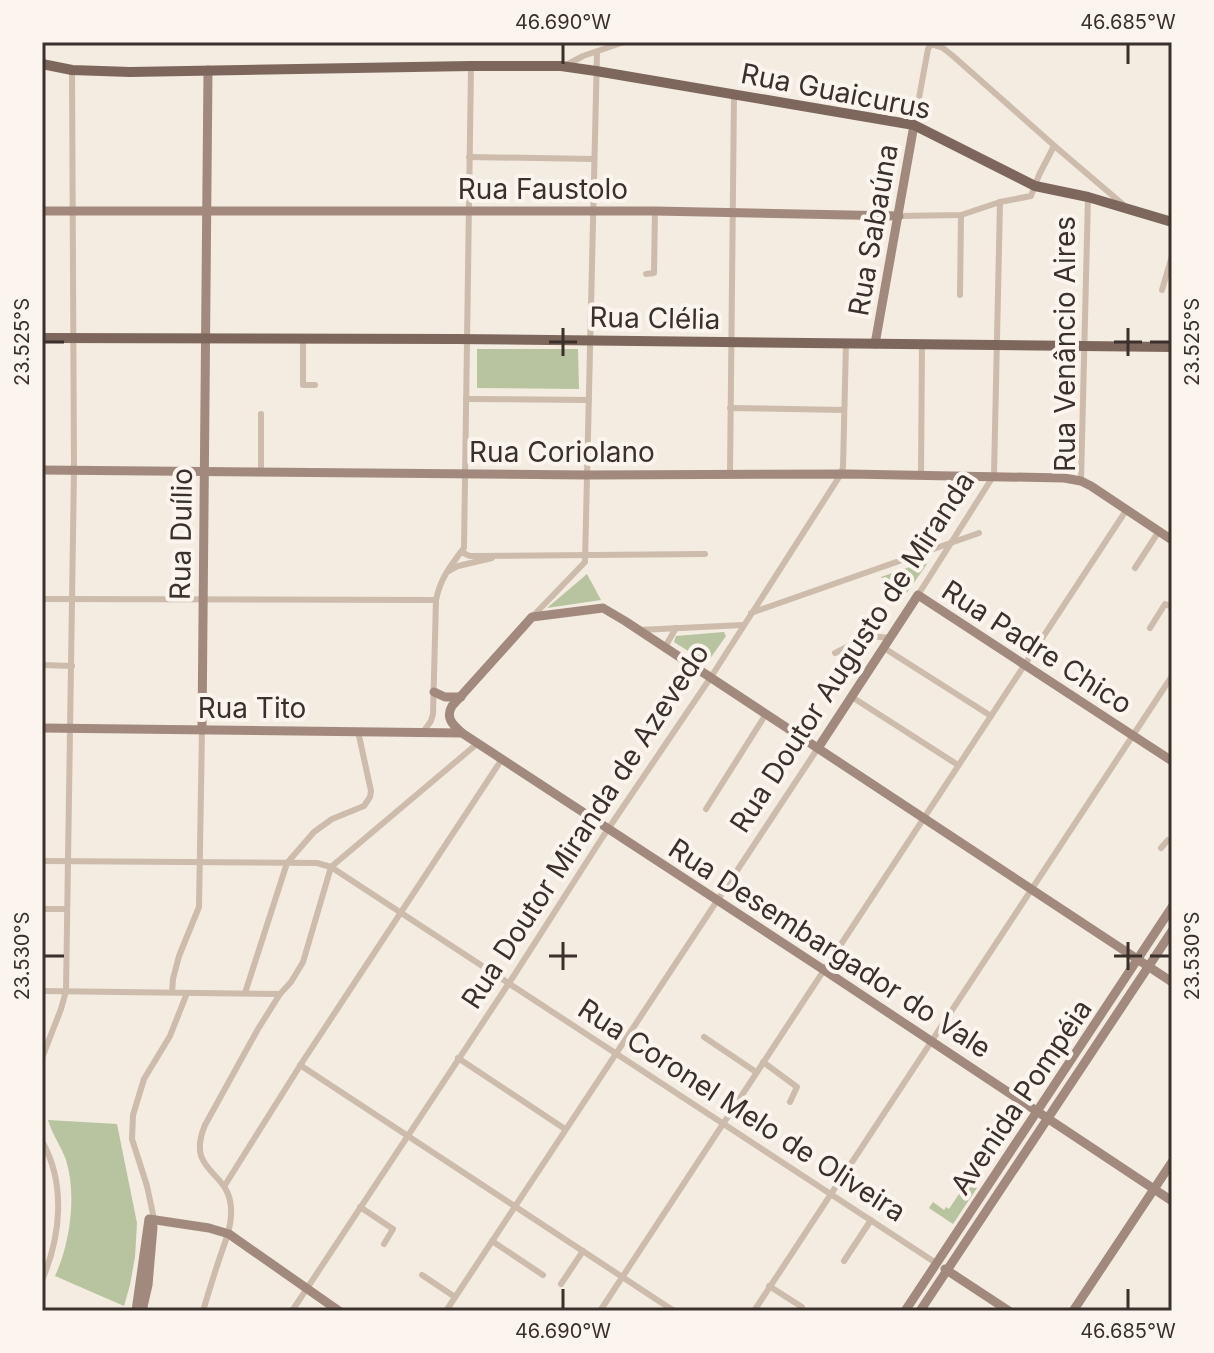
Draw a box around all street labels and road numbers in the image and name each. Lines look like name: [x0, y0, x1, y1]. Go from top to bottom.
street label: Rua Guaicurus: [738, 56, 934, 126]
street label: Rua Sabaúna: [841, 141, 905, 319]
street label: Rua Faustolo: [458, 172, 628, 206]
street label: Rua Venâncio Aires: [1048, 216, 1082, 472]
street label: Rua Clélia: [589, 300, 721, 336]
street label: Rua Coriolano: [469, 435, 655, 469]
street label: Rua Doutor Augusto de Miranda: [723, 465, 981, 839]
street label: Rua Duílio: [163, 468, 199, 600]
street label: Rua Padre Chico: [936, 573, 1138, 721]
street label: Rua Doutor Miranda de Azevedo: [454, 637, 716, 1015]
street label: Rua Tito: [198, 691, 306, 725]
street label: Rua Desembargador do Vale: [663, 831, 997, 1065]
street label: Rua Coronel Melo de Oliveira: [572, 991, 912, 1229]
street label: Avenida Pompéia: [943, 993, 1099, 1201]

